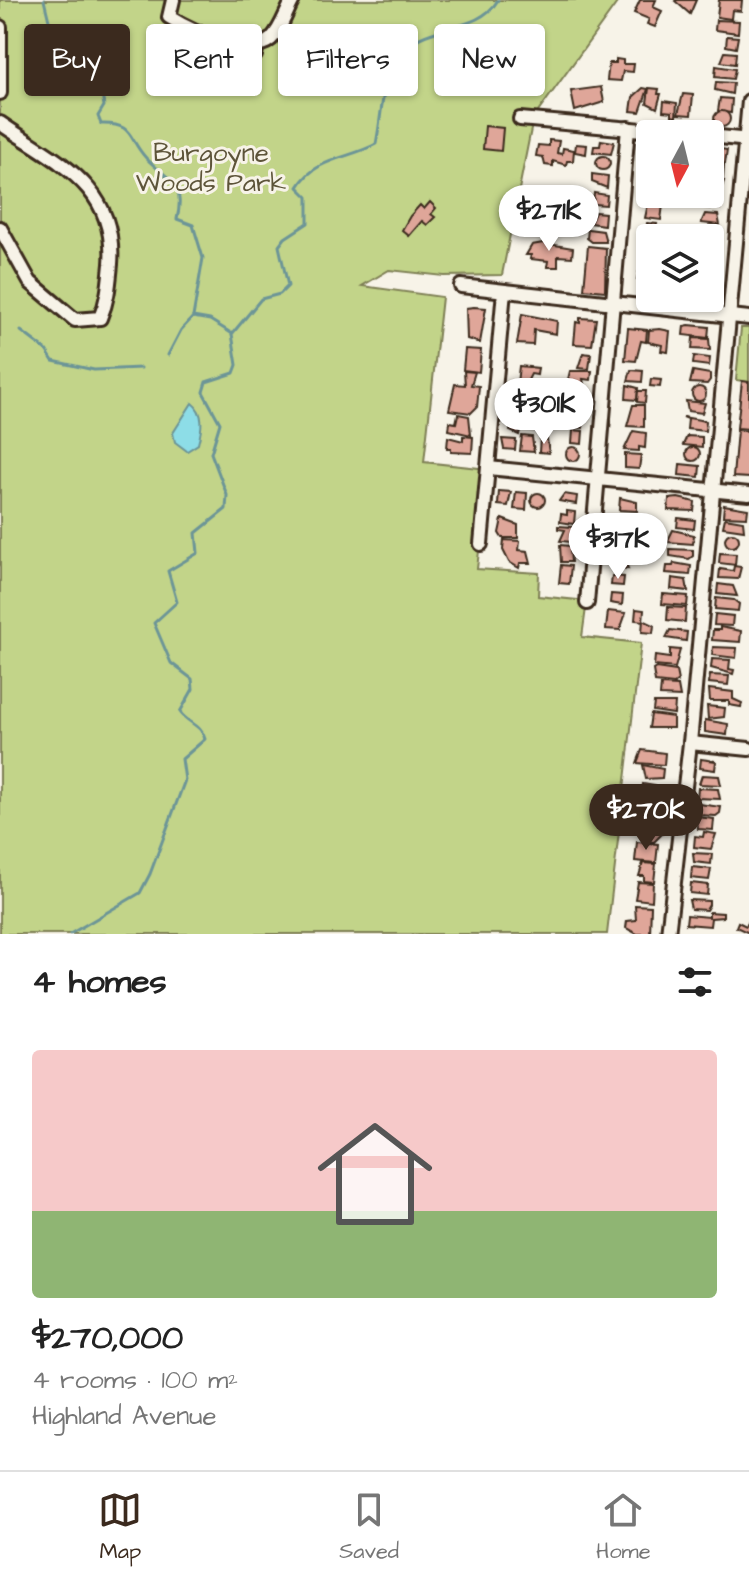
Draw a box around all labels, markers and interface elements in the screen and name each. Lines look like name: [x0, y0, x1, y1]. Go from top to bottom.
chip: Buy: [24, 24, 130, 96]
chip: Rent: [146, 24, 262, 96]
chip: Filters: [278, 24, 418, 96]
chip: New: [434, 24, 545, 96]
north arrow: [636, 120, 724, 208]
map controls: [636, 120, 724, 312]
park label: Burgoyne Woods Park: [136, 135, 286, 201]
pin: $271K: [493, 185, 605, 253]
text: $271K: [517, 193, 581, 229]
button: layers: [636, 224, 724, 312]
pin: $301K: [488, 378, 600, 446]
text: $301K: [512, 386, 576, 422]
pin: $317K: [562, 513, 674, 581]
text: $317K: [587, 521, 649, 557]
pin: $270K: [590, 784, 702, 852]
text: $270K: [607, 792, 685, 828]
text: 4 homes: [32, 958, 167, 1006]
icon: filters: [673, 960, 717, 1004]
icon: home: [303, 1102, 447, 1246]
text: $270,000: [32, 1314, 183, 1362]
text: 4 rooms · 100 m²: [32, 1362, 238, 1398]
text: Highland Avenue: [32, 1398, 217, 1434]
tab: Map: [98, 1488, 142, 1567]
tab: Saved: [339, 1488, 399, 1567]
tab: Home: [596, 1488, 651, 1567]

